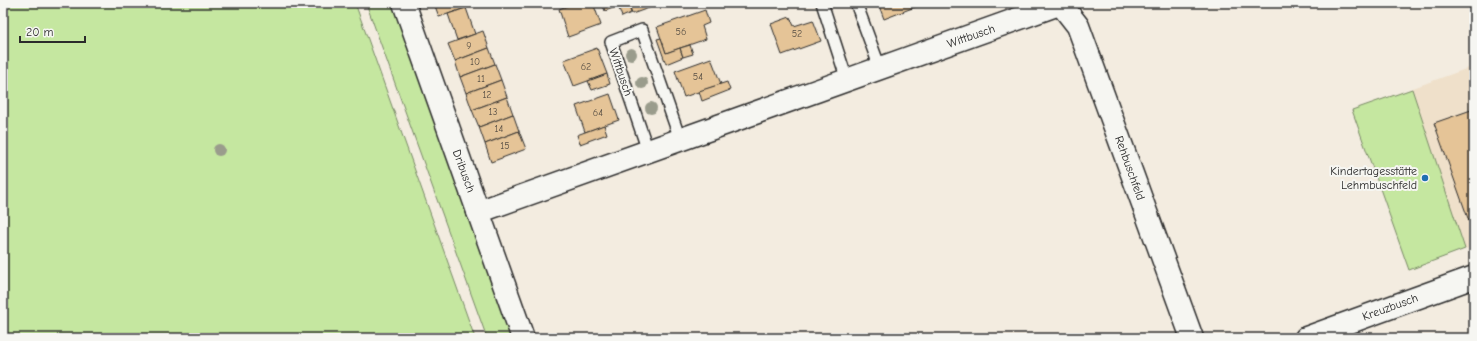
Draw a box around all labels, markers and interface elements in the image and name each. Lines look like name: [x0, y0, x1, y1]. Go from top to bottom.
scale bar: [20, 18, 85, 44]
street label: Wittbusch: [945, 21, 997, 51]
text: 20 m: [26, 25, 54, 39]
house number: 56: [676, 26, 686, 38]
house number: 52: [792, 28, 802, 40]
house number: 9: [466, 40, 472, 52]
street label: Wittbusch: [606, 46, 636, 98]
house number: 10: [470, 56, 480, 68]
house number: 62: [581, 61, 591, 73]
house number: 54: [693, 71, 703, 83]
house number: 11: [477, 73, 485, 85]
house number: 12: [482, 89, 492, 101]
house number: 13: [488, 106, 498, 118]
house number: 64: [593, 107, 603, 119]
house number: 14: [495, 123, 504, 135]
street label: Rehbuschfeld: [1112, 134, 1148, 202]
house number: 15: [500, 140, 510, 152]
street label: Dribusch: [450, 148, 478, 194]
place label: Kindertagesstätte Lehmbuschfeld: [1330, 164, 1417, 192]
marker: Kindertagesstätte Lehmbuschfeld: [1420, 173, 1430, 183]
street label: Kreuzbusch: [1360, 290, 1420, 324]

